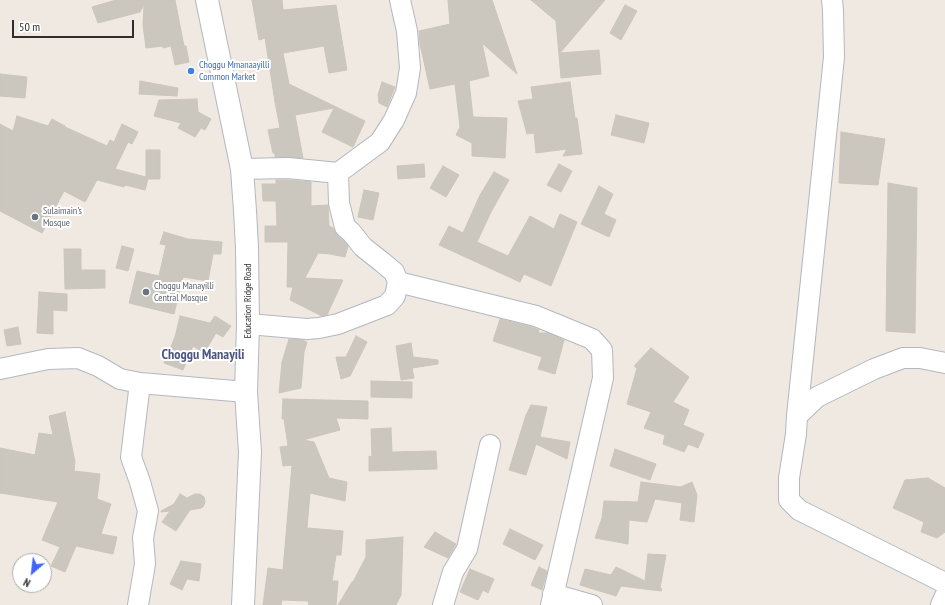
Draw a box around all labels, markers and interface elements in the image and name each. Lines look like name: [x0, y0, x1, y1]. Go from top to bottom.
scale bar: [14, 12, 136, 38]
text: 50 m: [19, 19, 40, 34]
place label: Choggu Mmanaayilli Common Market: [199, 59, 269, 82]
marker: Choggu Mmanaayilli Common Market: [186, 66, 196, 76]
place label: Sulaimain's Mosque: [43, 205, 82, 228]
marker: Sulaimain's Mosque: [30, 212, 40, 222]
street label: Education Ridge Road: [242, 263, 254, 339]
place label: Choggu Manayilli Central Mosque: [154, 280, 214, 304]
marker: Choggu Manayilli Central Mosque: [141, 287, 151, 297]
district label: Choggu Manayili: [162, 347, 244, 363]
north arrow: [12, 553, 52, 593]
text: N: [21, 575, 33, 590]

